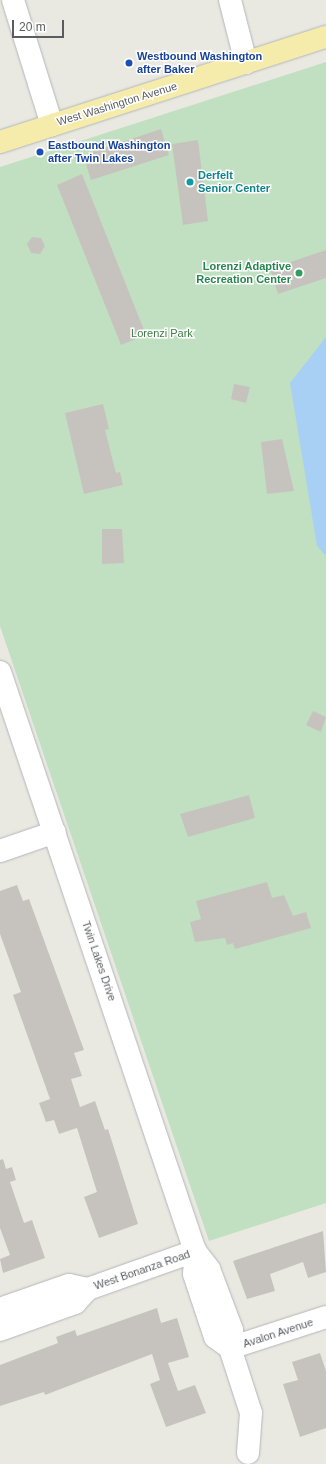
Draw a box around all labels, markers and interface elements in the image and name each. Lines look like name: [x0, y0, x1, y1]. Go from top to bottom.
scale bar: [14, 12, 66, 38]
text: 20 m: [19, 20, 46, 34]
place label: Westbound Washington after Baker: [137, 50, 262, 76]
marker: Westbound Washington after Baker: [124, 58, 134, 68]
street label: West Washington Avenue: [55, 79, 179, 129]
place label: Eastbound Washington after Twin Lakes: [48, 139, 170, 165]
marker: Eastbound Washington after Twin Lakes: [35, 147, 45, 157]
place label: Derfelt Senior Center: [198, 169, 270, 195]
marker: Derfelt Senior Center: [185, 177, 195, 187]
place label: Lorenzi Adaptive Recreation Center: [196, 260, 291, 286]
marker: Lorenzi Adaptive Recreation Center: [294, 268, 304, 278]
park label: Lorenzi Park: [131, 326, 193, 340]
street label: Twin Lakes Drive: [79, 919, 119, 1003]
street label: West Bonanza Road: [92, 1247, 192, 1293]
street label: Avalon Avenue: [241, 1315, 315, 1351]

